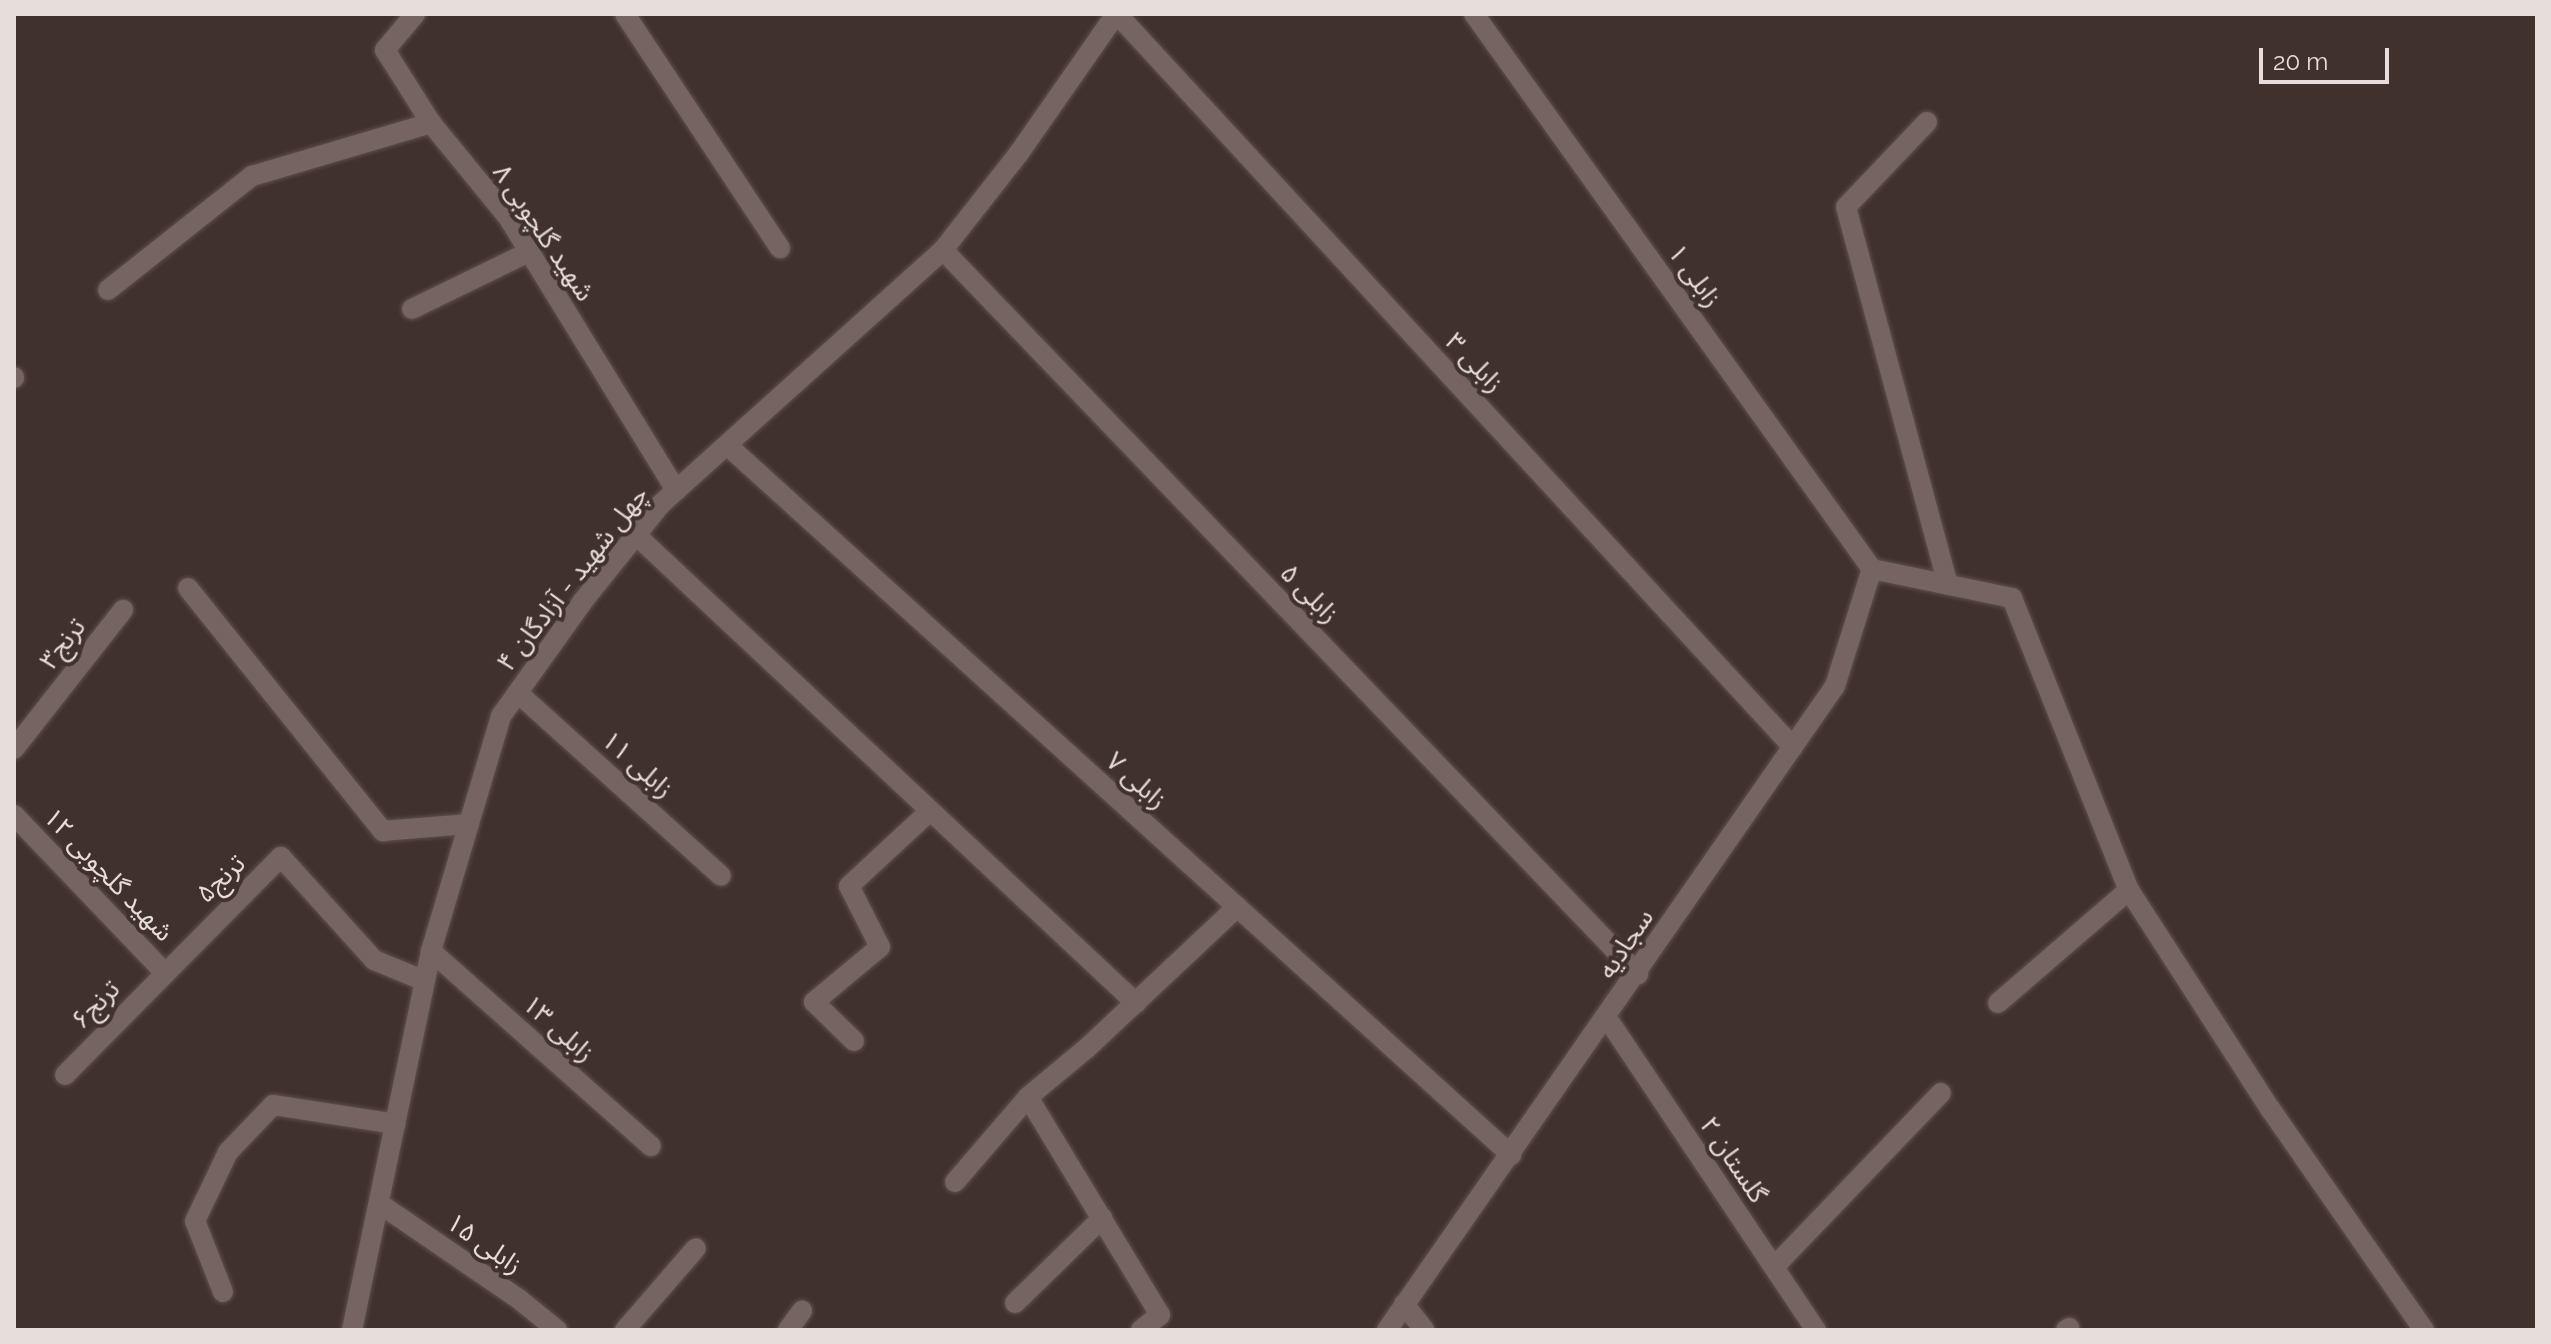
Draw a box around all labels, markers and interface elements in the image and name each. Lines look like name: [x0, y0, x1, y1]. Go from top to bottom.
scale bar: [2263, 32, 2393, 82]
text: 20 m: [2273, 47, 2328, 76]
street label: شهید گلچوبی ۸: [486, 158, 600, 308]
street label: زابلی ۱: [1661, 238, 1727, 314]
street label: زابلی ۳: [1439, 327, 1509, 399]
street label: چهل شهید - آزادگان ۴: [491, 480, 655, 678]
street label: زابلی ۵: [1273, 558, 1345, 630]
street label: ترنج۳: [33, 612, 93, 676]
street label: زابلی ۱۱: [595, 725, 679, 805]
street label: زابلی ۷: [1099, 746, 1173, 816]
street label: شهید گلچوبی ۱۲: [36, 802, 180, 948]
street label: ترنج۵: [190, 848, 252, 910]
street label: سجادیه: [1591, 903, 1661, 985]
street label: ترنج۶: [65, 974, 127, 1036]
street label: زابلی ۱۳: [516, 989, 600, 1069]
street label: گلستان ۲: [1693, 1111, 1773, 1209]
street label: زابلی ۱۵: [440, 1207, 528, 1281]

